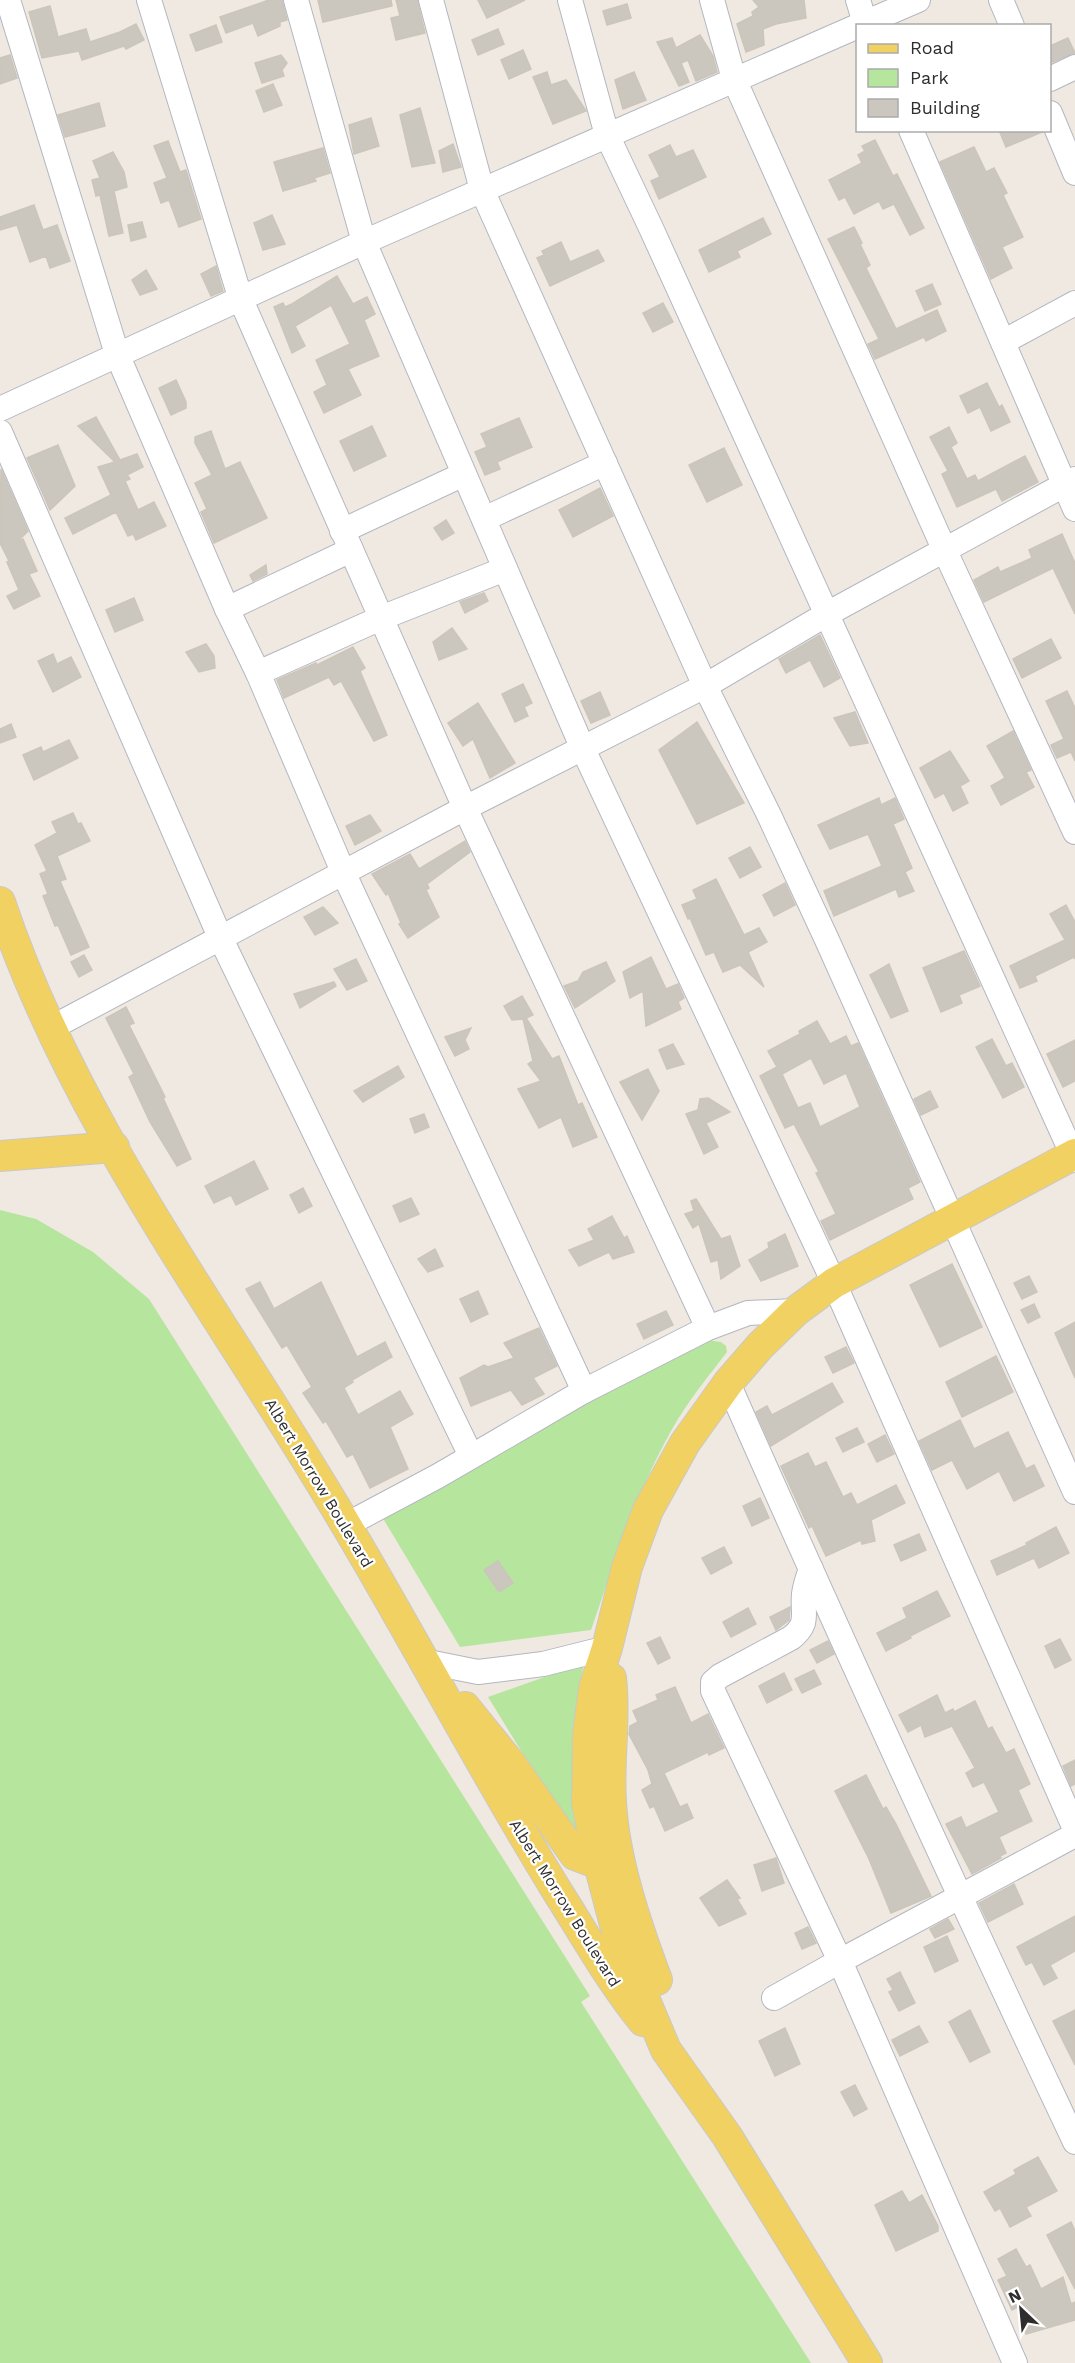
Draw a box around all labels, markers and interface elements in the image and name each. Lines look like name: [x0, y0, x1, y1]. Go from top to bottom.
legend: [856, 24, 1051, 132]
text: Road: [910, 37, 954, 58]
text: Park: [910, 67, 949, 88]
text: Building: [910, 97, 980, 118]
street label: Albert Morrow Boulevard: [261, 1395, 377, 1571]
street label: Albert Morrow Boulevard: [506, 1816, 624, 1990]
north arrow: [991, 2279, 1051, 2339]
text: N: [1005, 2285, 1024, 2307]

